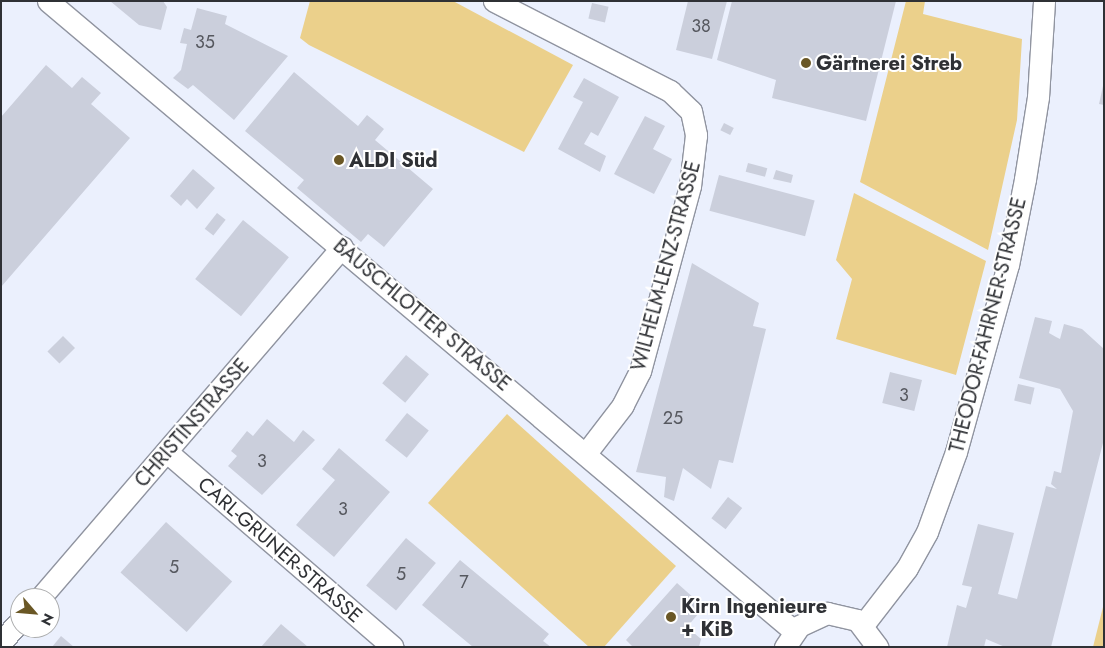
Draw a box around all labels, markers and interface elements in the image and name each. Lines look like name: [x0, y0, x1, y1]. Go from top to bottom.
house number: 38: [691, 15, 711, 37]
house number: 35: [195, 31, 215, 53]
place label: Gärtnerei Streb: [816, 51, 962, 75]
marker: Gärtnerei Streb: [800, 57, 812, 69]
place label: ALDI Süd: [349, 148, 438, 172]
marker: ALDI Süd: [333, 154, 345, 166]
street label: WILHELM-LENZ-STRASSE: [626, 158, 706, 374]
street label: THEODOR-FAHRNER-STRASSE: [945, 195, 1031, 455]
street label: BAUSCHLOTTER STRASSE: [328, 234, 516, 396]
street label: CHRISTINSTRASSE: [130, 354, 254, 492]
house number: 3: [899, 384, 909, 406]
house number: 25: [663, 407, 683, 429]
house number: 3: [257, 450, 267, 472]
street label: CARL-GRUNER-STRASSE: [193, 472, 367, 628]
house number: 3: [338, 498, 348, 520]
house number: 5: [169, 556, 179, 578]
house number: 5: [396, 563, 406, 585]
house number: 7: [459, 571, 469, 593]
north arrow: [10, 588, 60, 638]
place label: Kirn Ingenieure + KiB: [681, 594, 827, 641]
text: N: [36, 610, 59, 629]
marker: Kirn Ingenieure + KiB: [665, 611, 677, 623]

